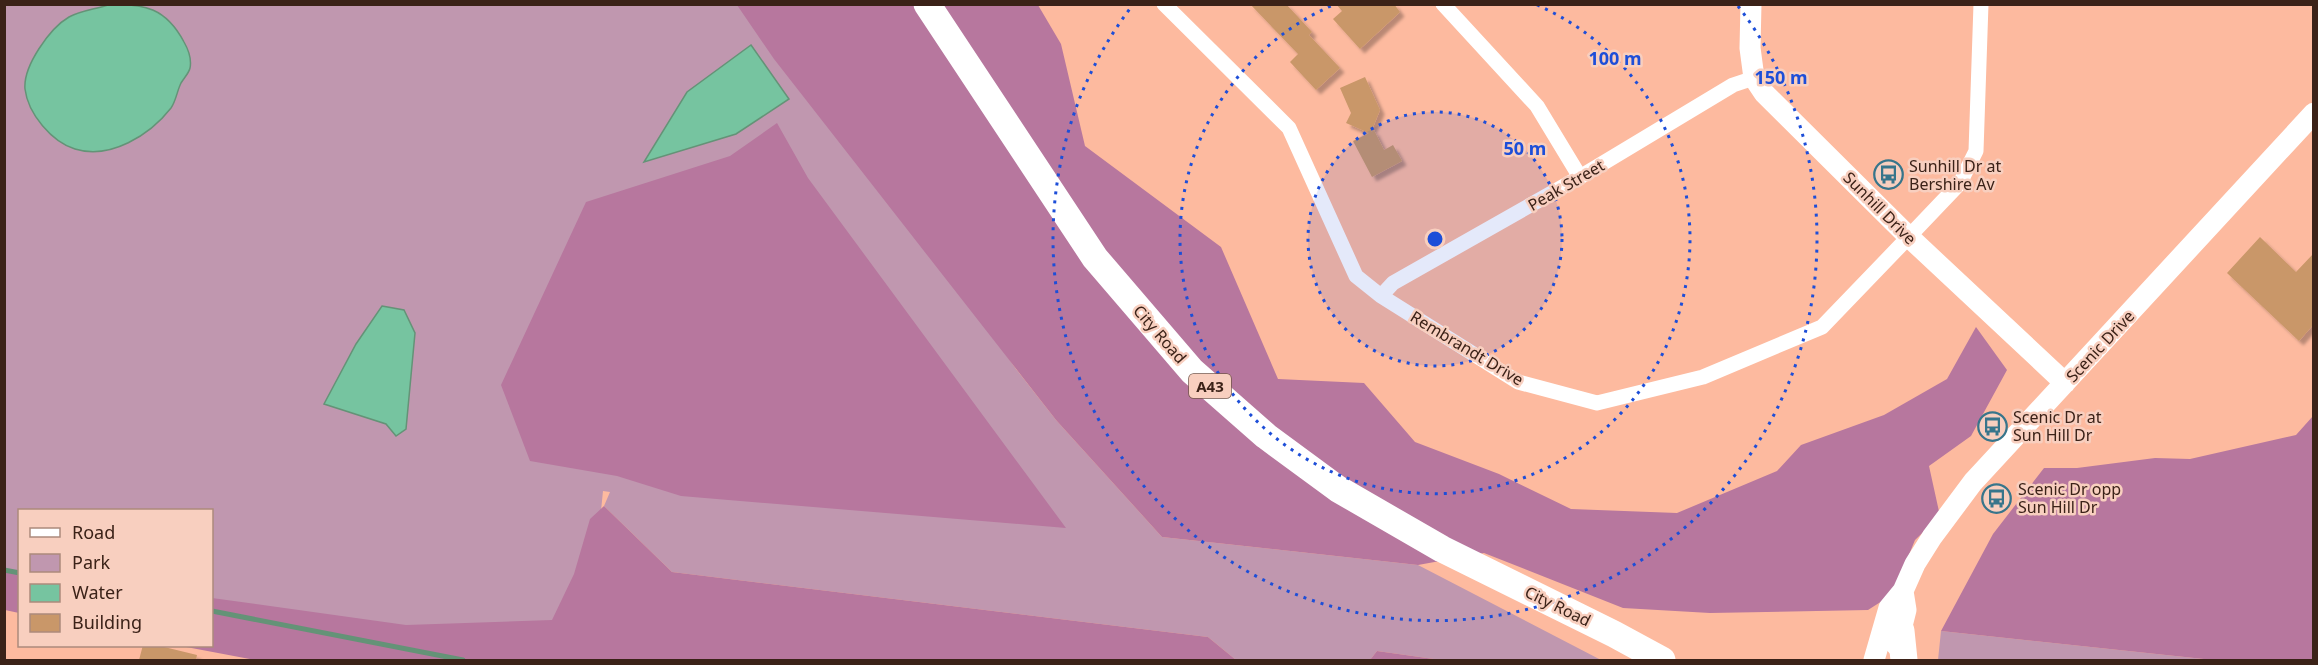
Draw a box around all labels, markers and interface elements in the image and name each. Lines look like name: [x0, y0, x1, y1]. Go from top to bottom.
text: 100 m: [1588, 46, 1642, 70]
text: 150 m: [1754, 65, 1808, 89]
text: 50 m: [1504, 136, 1546, 160]
street label: Peak Street: [1524, 154, 1609, 216]
place label: Sunhill Dr at Bershire Av: [1909, 155, 2001, 195]
bus stop icon: Sunhill Dr at Bershire Av: [1872, 159, 1904, 191]
street label: Sunhill Drive: [1839, 167, 1921, 249]
centre of rings: [1425, 229, 1445, 249]
street label: City Road: [1128, 300, 1192, 368]
street label: Scenic Drive: [2061, 305, 2139, 387]
street label: Rembrandt Drive: [1406, 306, 1528, 390]
road number: A43: [1189, 374, 1231, 398]
place label: Scenic Dr at Sun Hill Dr: [2013, 406, 2102, 446]
bus stop icon: Scenic Dr at Sun Hill Dr: [1976, 410, 2008, 442]
place label: Scenic Dr opp Sun Hill Dr: [2018, 478, 2121, 518]
bus stop icon: Scenic Dr opp Sun Hill Dr: [1981, 482, 2013, 514]
legend: [18, 509, 213, 647]
text: Road: [72, 520, 115, 544]
text: Park: [72, 550, 110, 574]
text: Water: [72, 580, 123, 604]
street label: City Road: [1521, 581, 1595, 631]
text: Building: [72, 610, 142, 634]

